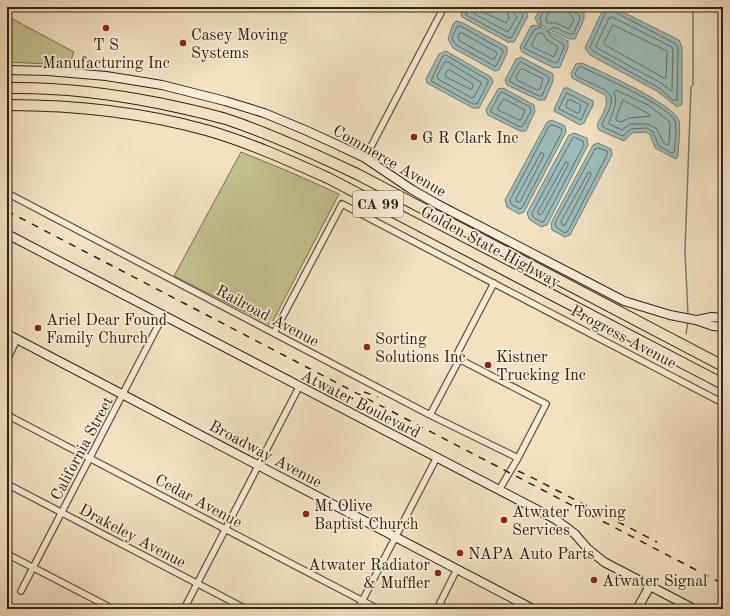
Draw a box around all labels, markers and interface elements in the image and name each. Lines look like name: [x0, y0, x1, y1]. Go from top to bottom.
marker: T S Manufacturing Inc: [101, 23, 111, 33]
place label: Casey Moving Systems: [191, 28, 288, 62]
place label: T S Manufacturing Inc: [42, 38, 170, 72]
marker: Casey Moving Systems: [178, 38, 188, 48]
street label: Commerce Avenue: [330, 123, 448, 201]
place label: G R Clark Inc: [422, 131, 518, 147]
marker: G R Clark Inc: [409, 132, 419, 142]
road number: CA 99: [353, 191, 403, 217]
street label: Golden State Highway: [418, 204, 563, 292]
street label: Railroad Avenue: [213, 283, 321, 351]
street label: Progress Avenue: [568, 303, 679, 372]
place label: Ariel Dear Found Family Church: [46, 313, 167, 347]
marker: Ariel Dear Found Family Church: [33, 323, 43, 333]
place label: Sorting Solutions Inc: [375, 332, 466, 366]
marker: Sorting Solutions Inc: [362, 342, 372, 352]
place label: Kistner Trucking Inc: [496, 350, 586, 384]
marker: Kistner Trucking Inc: [483, 360, 493, 370]
street label: Atwater Boulevard: [298, 368, 422, 442]
street label: California Street: [49, 394, 117, 503]
street label: Broadway Avenue: [206, 418, 324, 491]
street label: Cedar Avenue: [152, 472, 244, 531]
place label: Mt Olive Baptist Church: [314, 499, 419, 533]
street label: Drakeley Avenue: [76, 502, 188, 572]
place label: Atwater Towing Services: [512, 505, 626, 539]
marker: Mt Olive Baptist Church: [301, 509, 311, 519]
marker: Atwater Towing Services: [499, 515, 509, 525]
place label: NAPA Auto Parts: [468, 547, 594, 563]
marker: NAPA Auto Parts: [455, 548, 465, 558]
place label: Atwater Radiator & Muffler: [308, 558, 430, 592]
marker: Atwater Radiator & Muffler: [433, 568, 443, 578]
place label: Atwater Signal: [602, 574, 707, 590]
marker: Atwater Signal: [589, 575, 599, 585]

